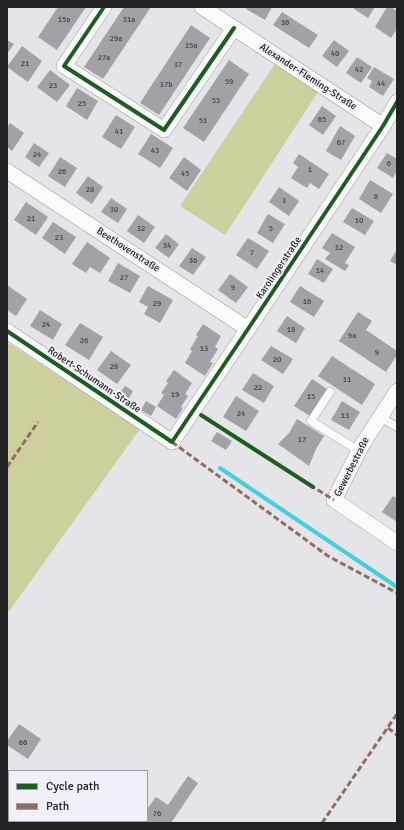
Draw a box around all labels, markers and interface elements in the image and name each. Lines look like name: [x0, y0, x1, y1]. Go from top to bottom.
house number: 15a: [58, 15, 70, 25]
house number: 31a: [123, 15, 135, 25]
house number: 36: [281, 18, 289, 28]
house number: 29a: [110, 34, 122, 44]
house number: 35a: [185, 41, 197, 51]
street label: Alexander-Fleming-Straße: [257, 41, 359, 113]
house number: 40: [331, 49, 339, 59]
house number: 27a: [98, 53, 110, 63]
house number: 21: [21, 59, 29, 69]
house number: 37: [174, 60, 182, 70]
house number: 42: [355, 65, 363, 75]
house number: 59: [225, 77, 233, 87]
house number: 44: [377, 79, 385, 89]
house number: 37b: [160, 80, 172, 90]
house number: 23: [49, 81, 57, 91]
house number: 55: [212, 96, 220, 106]
house number: 25: [78, 99, 86, 109]
house number: 65: [318, 115, 326, 125]
house number: 51: [199, 116, 207, 126]
house number: 41: [115, 127, 123, 137]
house number: 67: [337, 138, 345, 148]
house number: 43: [151, 146, 159, 156]
house number: 24: [33, 150, 41, 160]
house number: 6: [387, 159, 391, 169]
house number: 1: [308, 165, 312, 175]
house number: 26: [58, 167, 66, 177]
house number: 45: [181, 169, 189, 179]
house number: 28: [86, 185, 94, 195]
house number: 8: [374, 192, 378, 202]
house number: 3: [282, 196, 286, 206]
house number: 30: [110, 205, 118, 215]
house number: 21: [27, 214, 35, 224]
house number: 10: [355, 216, 363, 226]
house number: 32: [137, 224, 145, 234]
house number: 5: [269, 224, 273, 234]
street label: Beethovenstraße: [94, 225, 162, 275]
house number: 23: [55, 233, 63, 243]
street label: Karolingerstraße: [254, 235, 304, 301]
house number: 34: [163, 241, 171, 251]
house number: 12: [335, 243, 343, 253]
house number: 7: [250, 248, 254, 258]
house number: 36: [189, 256, 197, 266]
house number: 14: [316, 266, 324, 276]
house number: 27: [120, 273, 128, 283]
house number: 9: [231, 283, 235, 293]
house number: 16: [303, 297, 311, 307]
house number: 29: [153, 299, 161, 309]
house number: 24: [42, 320, 50, 330]
house number: 18: [287, 325, 295, 335]
house number: 9a: [348, 331, 356, 341]
house number: 26: [80, 336, 88, 346]
street label: Robert-Schumann-Straße: [45, 344, 143, 416]
house number: 13: [200, 344, 208, 354]
house number: 9: [375, 348, 379, 358]
house number: 20: [273, 355, 281, 365]
house number: 28: [110, 362, 118, 372]
house number: 11: [343, 375, 351, 385]
house number: 22: [254, 383, 262, 393]
house number: 19: [171, 390, 179, 400]
house number: 15: [307, 392, 315, 402]
house number: 24: [237, 409, 245, 419]
house number: 13: [341, 411, 349, 421]
house number: 17: [298, 435, 306, 445]
street label: Gewerbestraße: [332, 435, 372, 499]
house number: 66: [19, 738, 27, 748]
legend: [8, 770, 148, 822]
text: Cycle path: [46, 779, 99, 794]
text: Path: [46, 799, 69, 814]
house number: 76: [153, 809, 161, 819]

